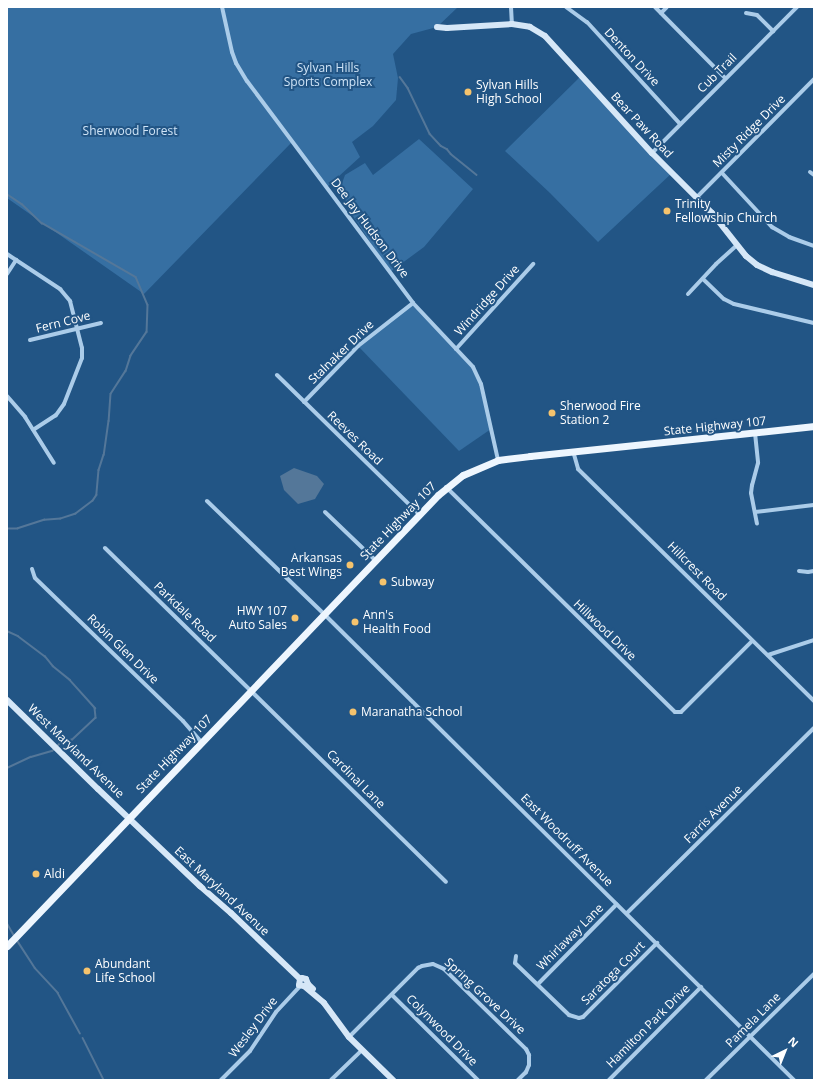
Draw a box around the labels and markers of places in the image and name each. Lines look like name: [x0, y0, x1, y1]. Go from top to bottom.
place label: Sylvan Hills High School: [476, 78, 542, 106]
marker: Sylvan Hills High School: [463, 87, 473, 97]
place label: Trinity Fellowship Church: [675, 197, 777, 225]
marker: Trinity Fellowship Church: [662, 206, 672, 216]
place label: Sherwood Fire Station 2: [560, 399, 641, 427]
marker: Sherwood Fire Station 2: [547, 408, 557, 418]
place label: Arkansas Best Wings: [281, 551, 342, 579]
marker: Arkansas Best Wings: [345, 560, 355, 570]
place label: Subway: [391, 575, 434, 589]
marker: Subway: [378, 577, 388, 587]
place label: HWY 107 Auto Sales: [229, 604, 287, 632]
place label: Ann's Health Food: [363, 608, 431, 636]
marker: HWY 107 Auto Sales: [290, 613, 300, 623]
marker: Ann's Health Food: [350, 617, 360, 627]
place label: Maranatha School: [361, 705, 463, 719]
marker: Maranatha School: [348, 707, 358, 717]
place label: Aldi: [44, 867, 65, 881]
marker: Aldi: [31, 869, 41, 879]
place label: Abundant Life School: [95, 957, 155, 985]
marker: Abundant Life School: [82, 966, 92, 976]

